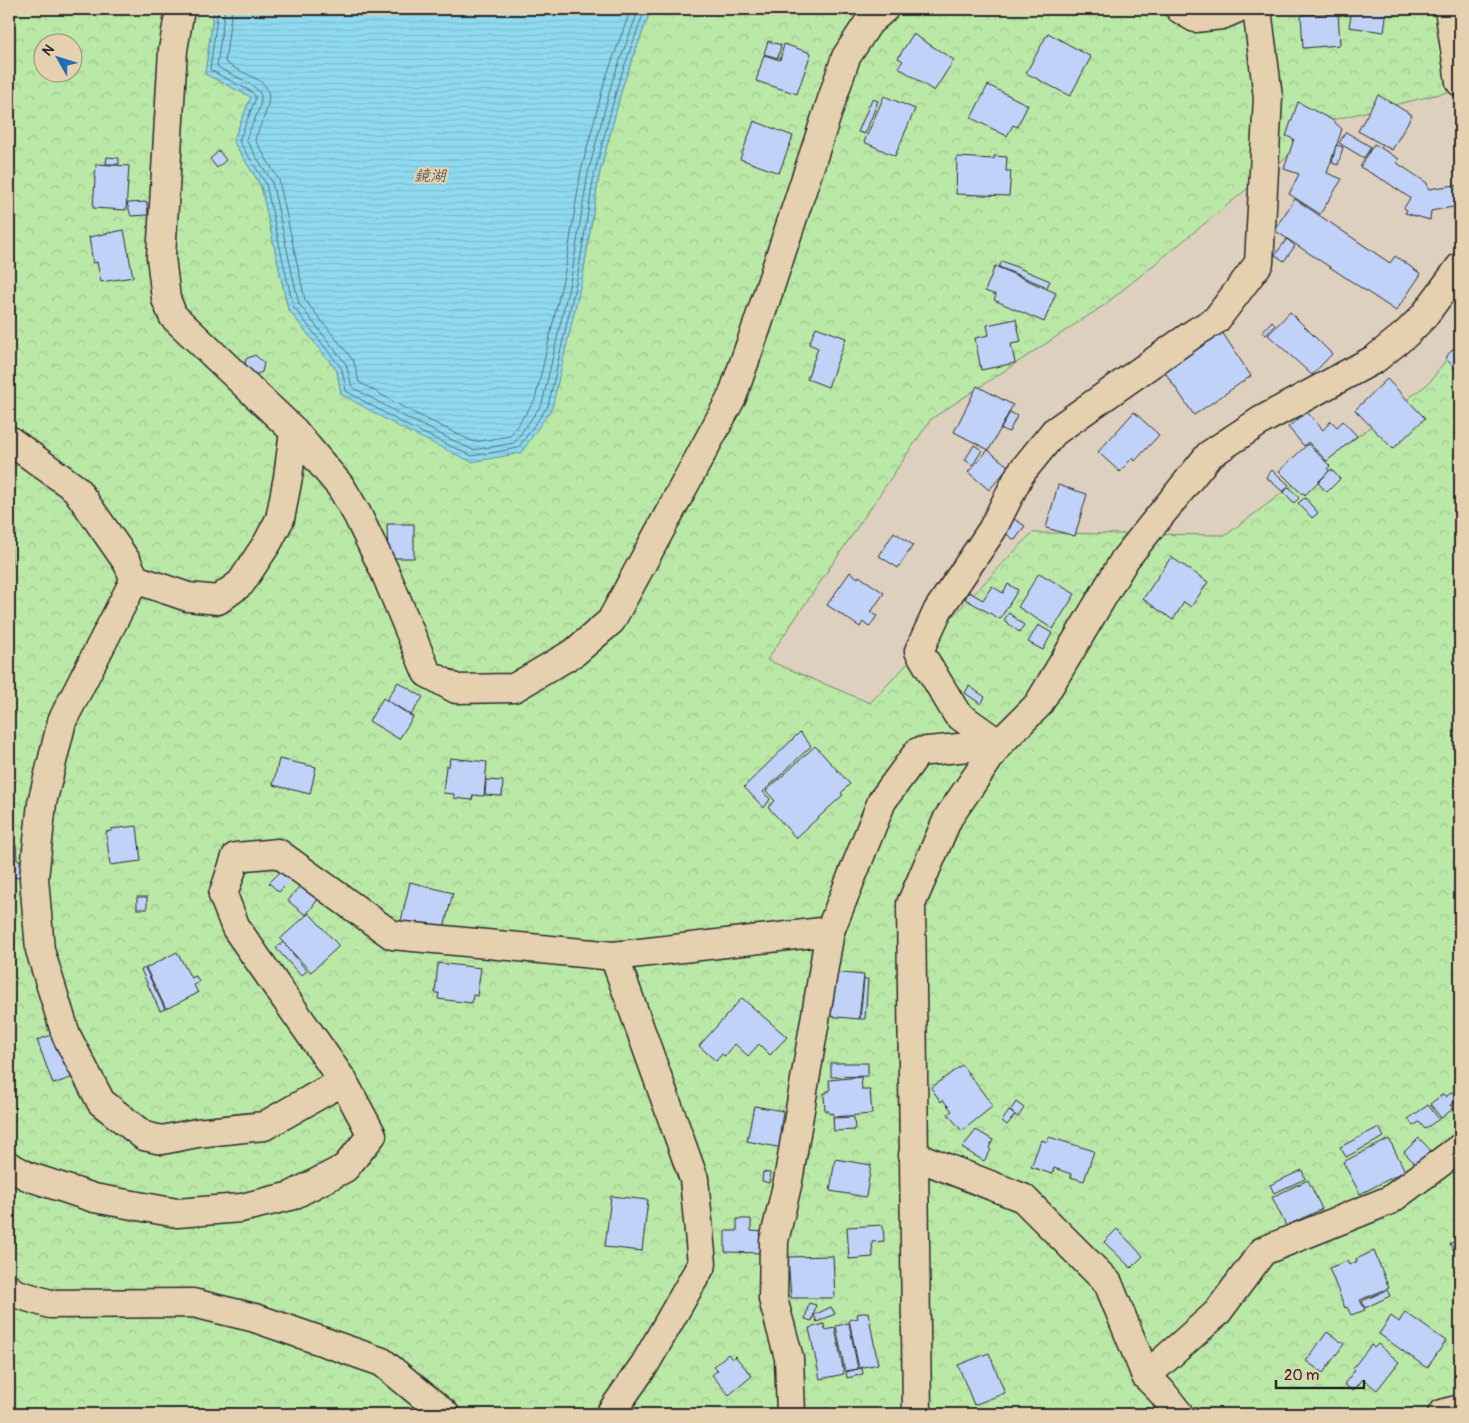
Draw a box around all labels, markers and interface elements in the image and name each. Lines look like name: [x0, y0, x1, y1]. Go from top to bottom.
north arrow: [32, 32, 82, 82]
text: N: [39, 41, 58, 59]
water label: 鏡湖: [414, 166, 448, 186]
scale bar: [1276, 1358, 1364, 1390]
text: 20 m: [1284, 1366, 1319, 1385]

